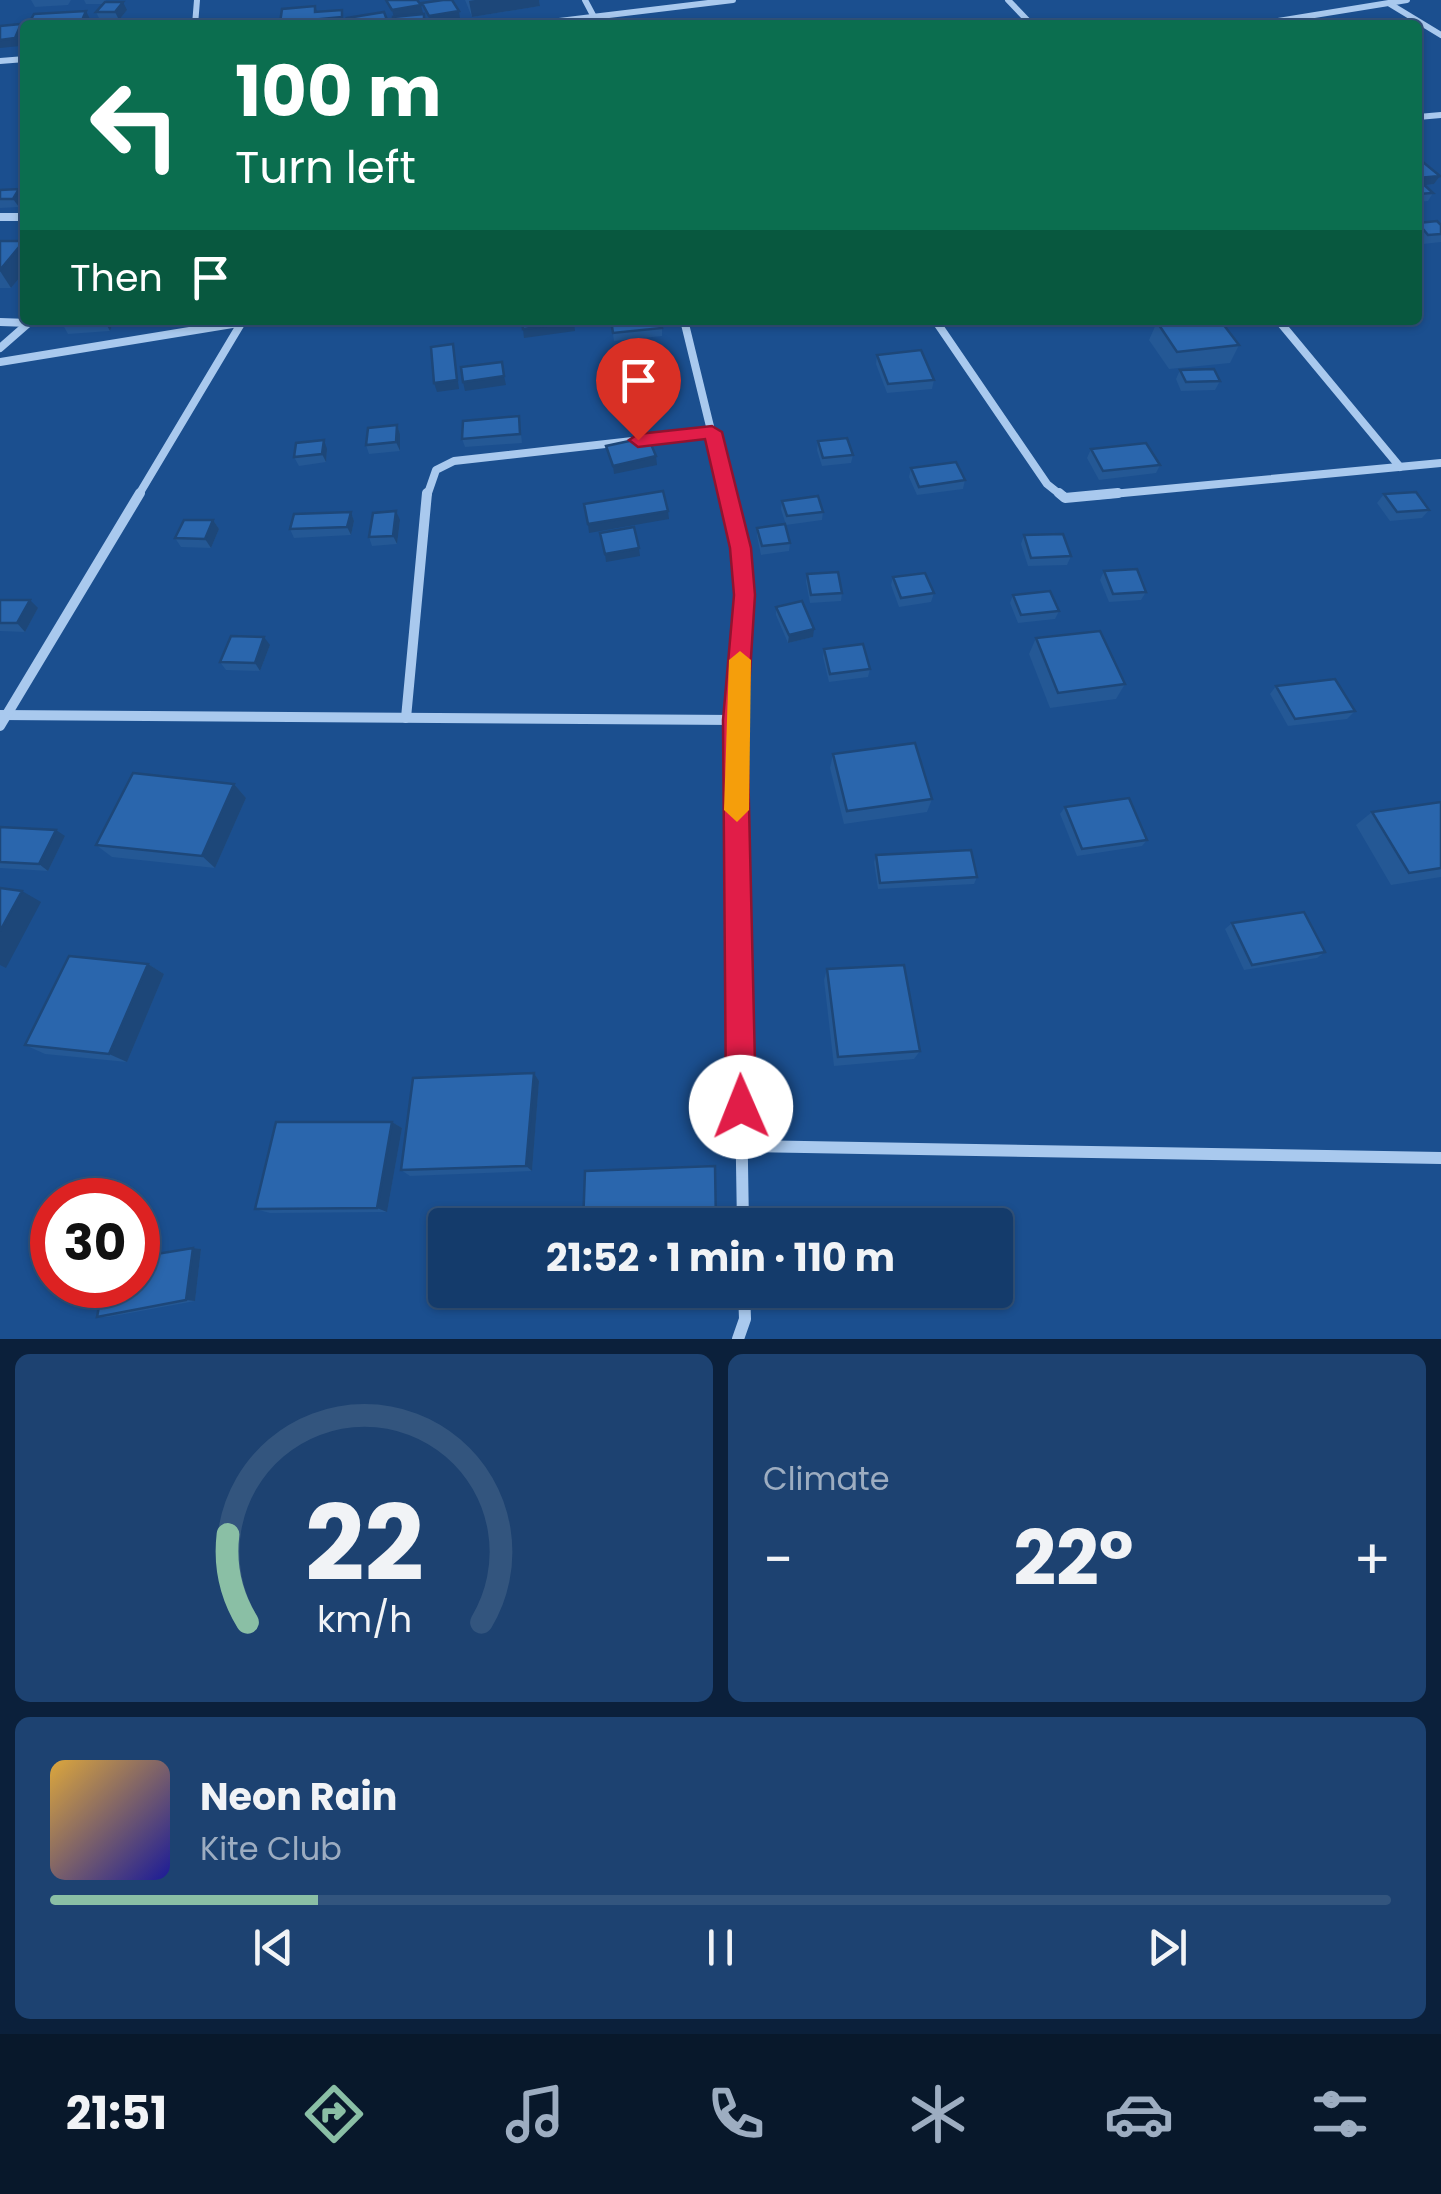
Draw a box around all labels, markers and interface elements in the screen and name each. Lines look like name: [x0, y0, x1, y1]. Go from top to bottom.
text: 100 m: [235, 42, 442, 141]
icon: left: [70, 60, 200, 190]
text: Turn left: [235, 136, 416, 199]
icon: arrive: [183, 250, 238, 305]
text: Then: [70, 251, 163, 304]
pin: [596, 338, 681, 441]
icon: arrive: [611, 353, 666, 408]
position arrow: [689, 1055, 793, 1159]
speed limit sign: 30: [30, 1178, 160, 1308]
text: 21:52 · 1 min · 110 m: [546, 1231, 895, 1284]
text: Climate: [763, 1456, 890, 1501]
text: 22: [305, 1471, 423, 1616]
text: 22°: [1013, 1506, 1134, 1611]
text: −: [763, 1521, 793, 1598]
text: +: [1353, 1521, 1391, 1598]
text: km/h: [316, 1594, 412, 1645]
text: Neon Rain: [200, 1770, 397, 1823]
text: Kite Club: [200, 1826, 342, 1871]
icon: previous: [246, 1920, 301, 1975]
icon: pause: [693, 1920, 748, 1975]
icon: next: [1140, 1920, 1195, 1975]
icon: directions: [299, 2079, 369, 2149]
icon: music: [500, 2079, 570, 2149]
icon: phone: [701, 2079, 771, 2149]
icon: climate: [903, 2079, 973, 2149]
icon: car: [1104, 2079, 1174, 2149]
icon: filters: [1305, 2079, 1375, 2149]
text: 21:51: [66, 2082, 167, 2145]

